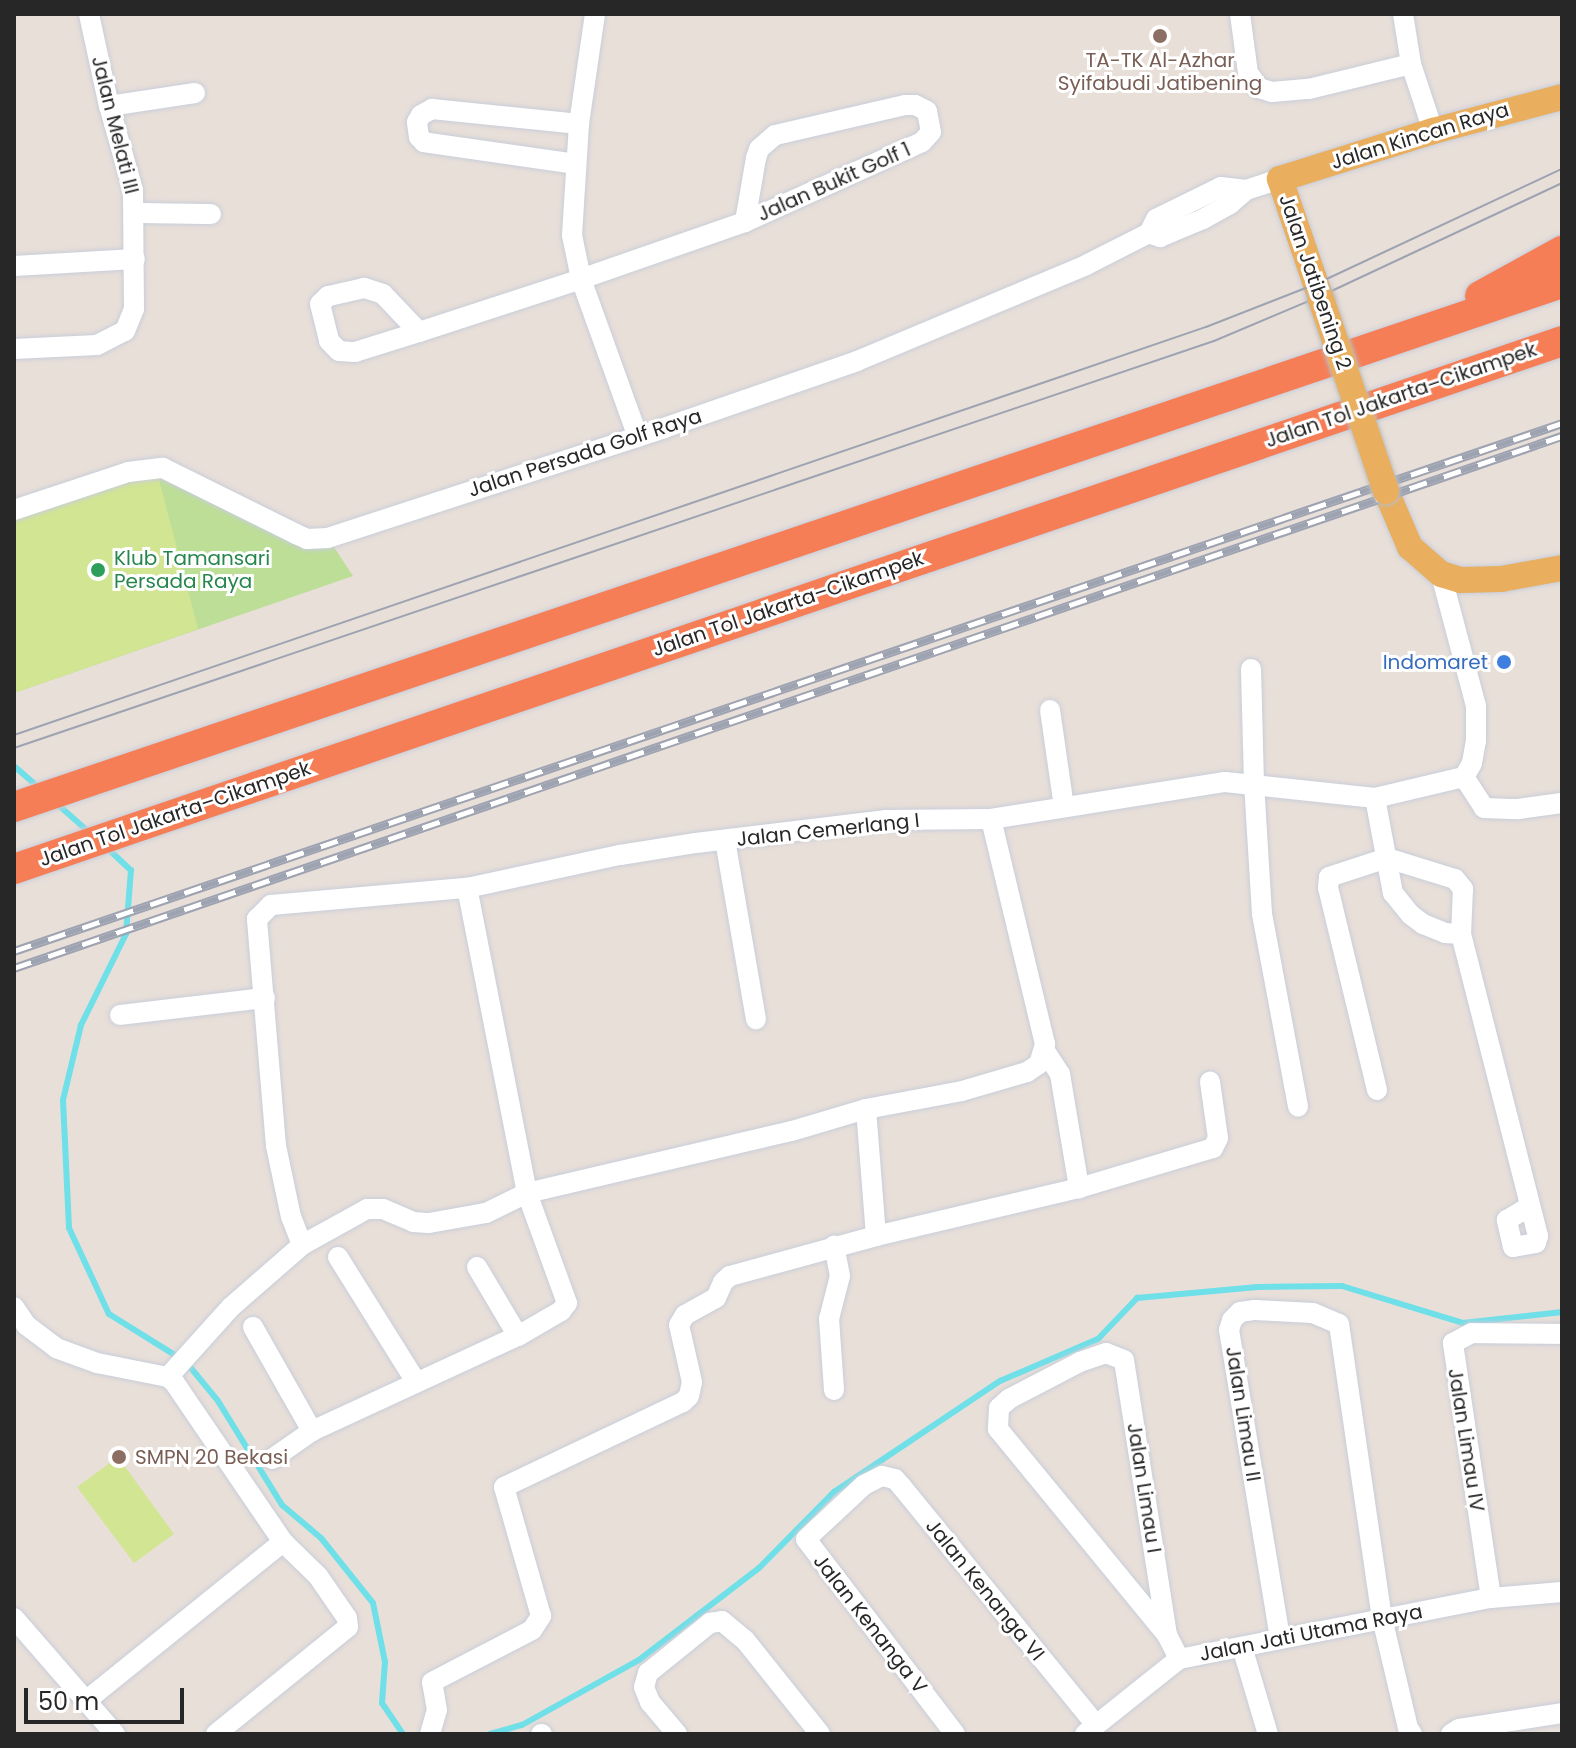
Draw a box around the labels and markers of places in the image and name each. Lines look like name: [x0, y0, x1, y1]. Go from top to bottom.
marker: TA-TK Al-Azhar Syifabudi Jatibening: [1151, 27, 1169, 45]
place label: TA-TK Al-Azhar Syifabudi Jatibening: [1058, 48, 1262, 95]
place label: Klub Tamansari Persada Raya: [114, 546, 270, 593]
marker: Klub Tamansari Persada Raya: [89, 561, 107, 579]
place label: Indomaret: [1383, 650, 1488, 674]
marker: Indomaret: [1495, 653, 1513, 671]
place label: SMPN 20 Bekasi: [135, 1445, 288, 1469]
marker: SMPN 20 Bekasi: [110, 1448, 128, 1466]

